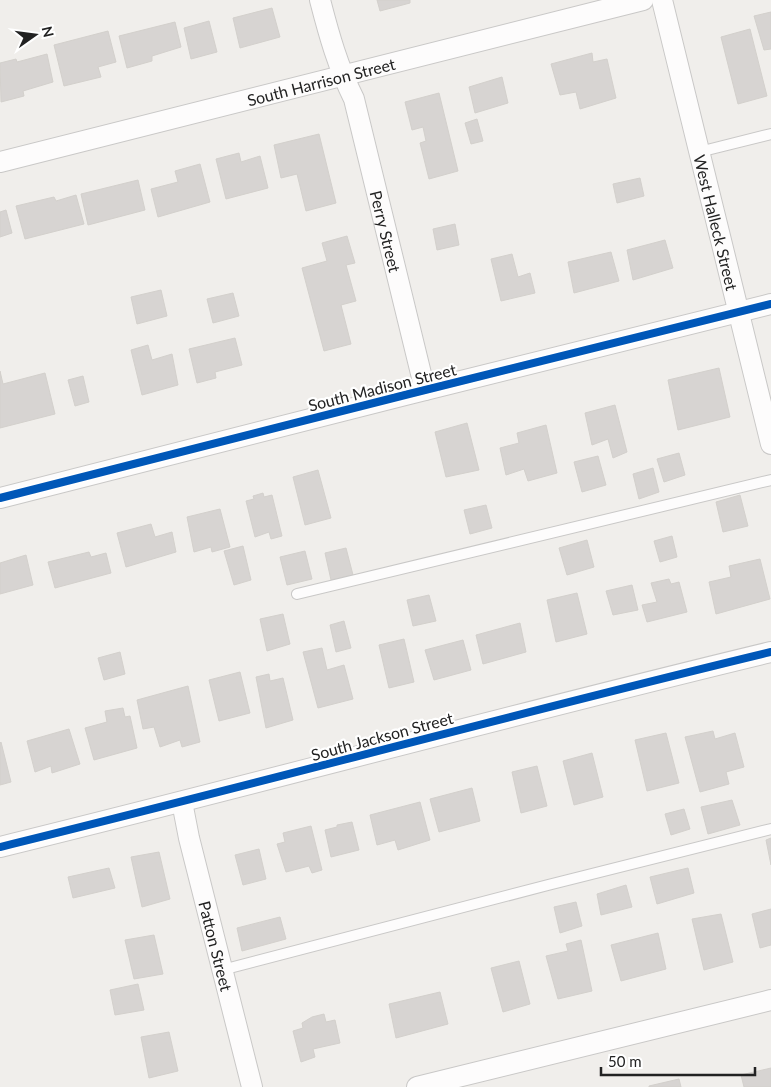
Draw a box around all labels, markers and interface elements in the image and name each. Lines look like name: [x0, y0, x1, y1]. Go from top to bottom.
north arrow: [10, 10, 60, 60]
text: N: [39, 24, 58, 39]
street label: South Harrison Street: [245, 53, 397, 109]
street label: West Halleck Street: [691, 153, 742, 292]
street label: Perry Street: [367, 188, 405, 274]
street label: South Madison Street: [306, 359, 458, 415]
street label: South Jackson Street: [309, 708, 455, 764]
street label: Patton Street: [196, 899, 237, 993]
scale bar: [601, 1044, 755, 1076]
text: 50 m: [608, 1052, 642, 1070]

